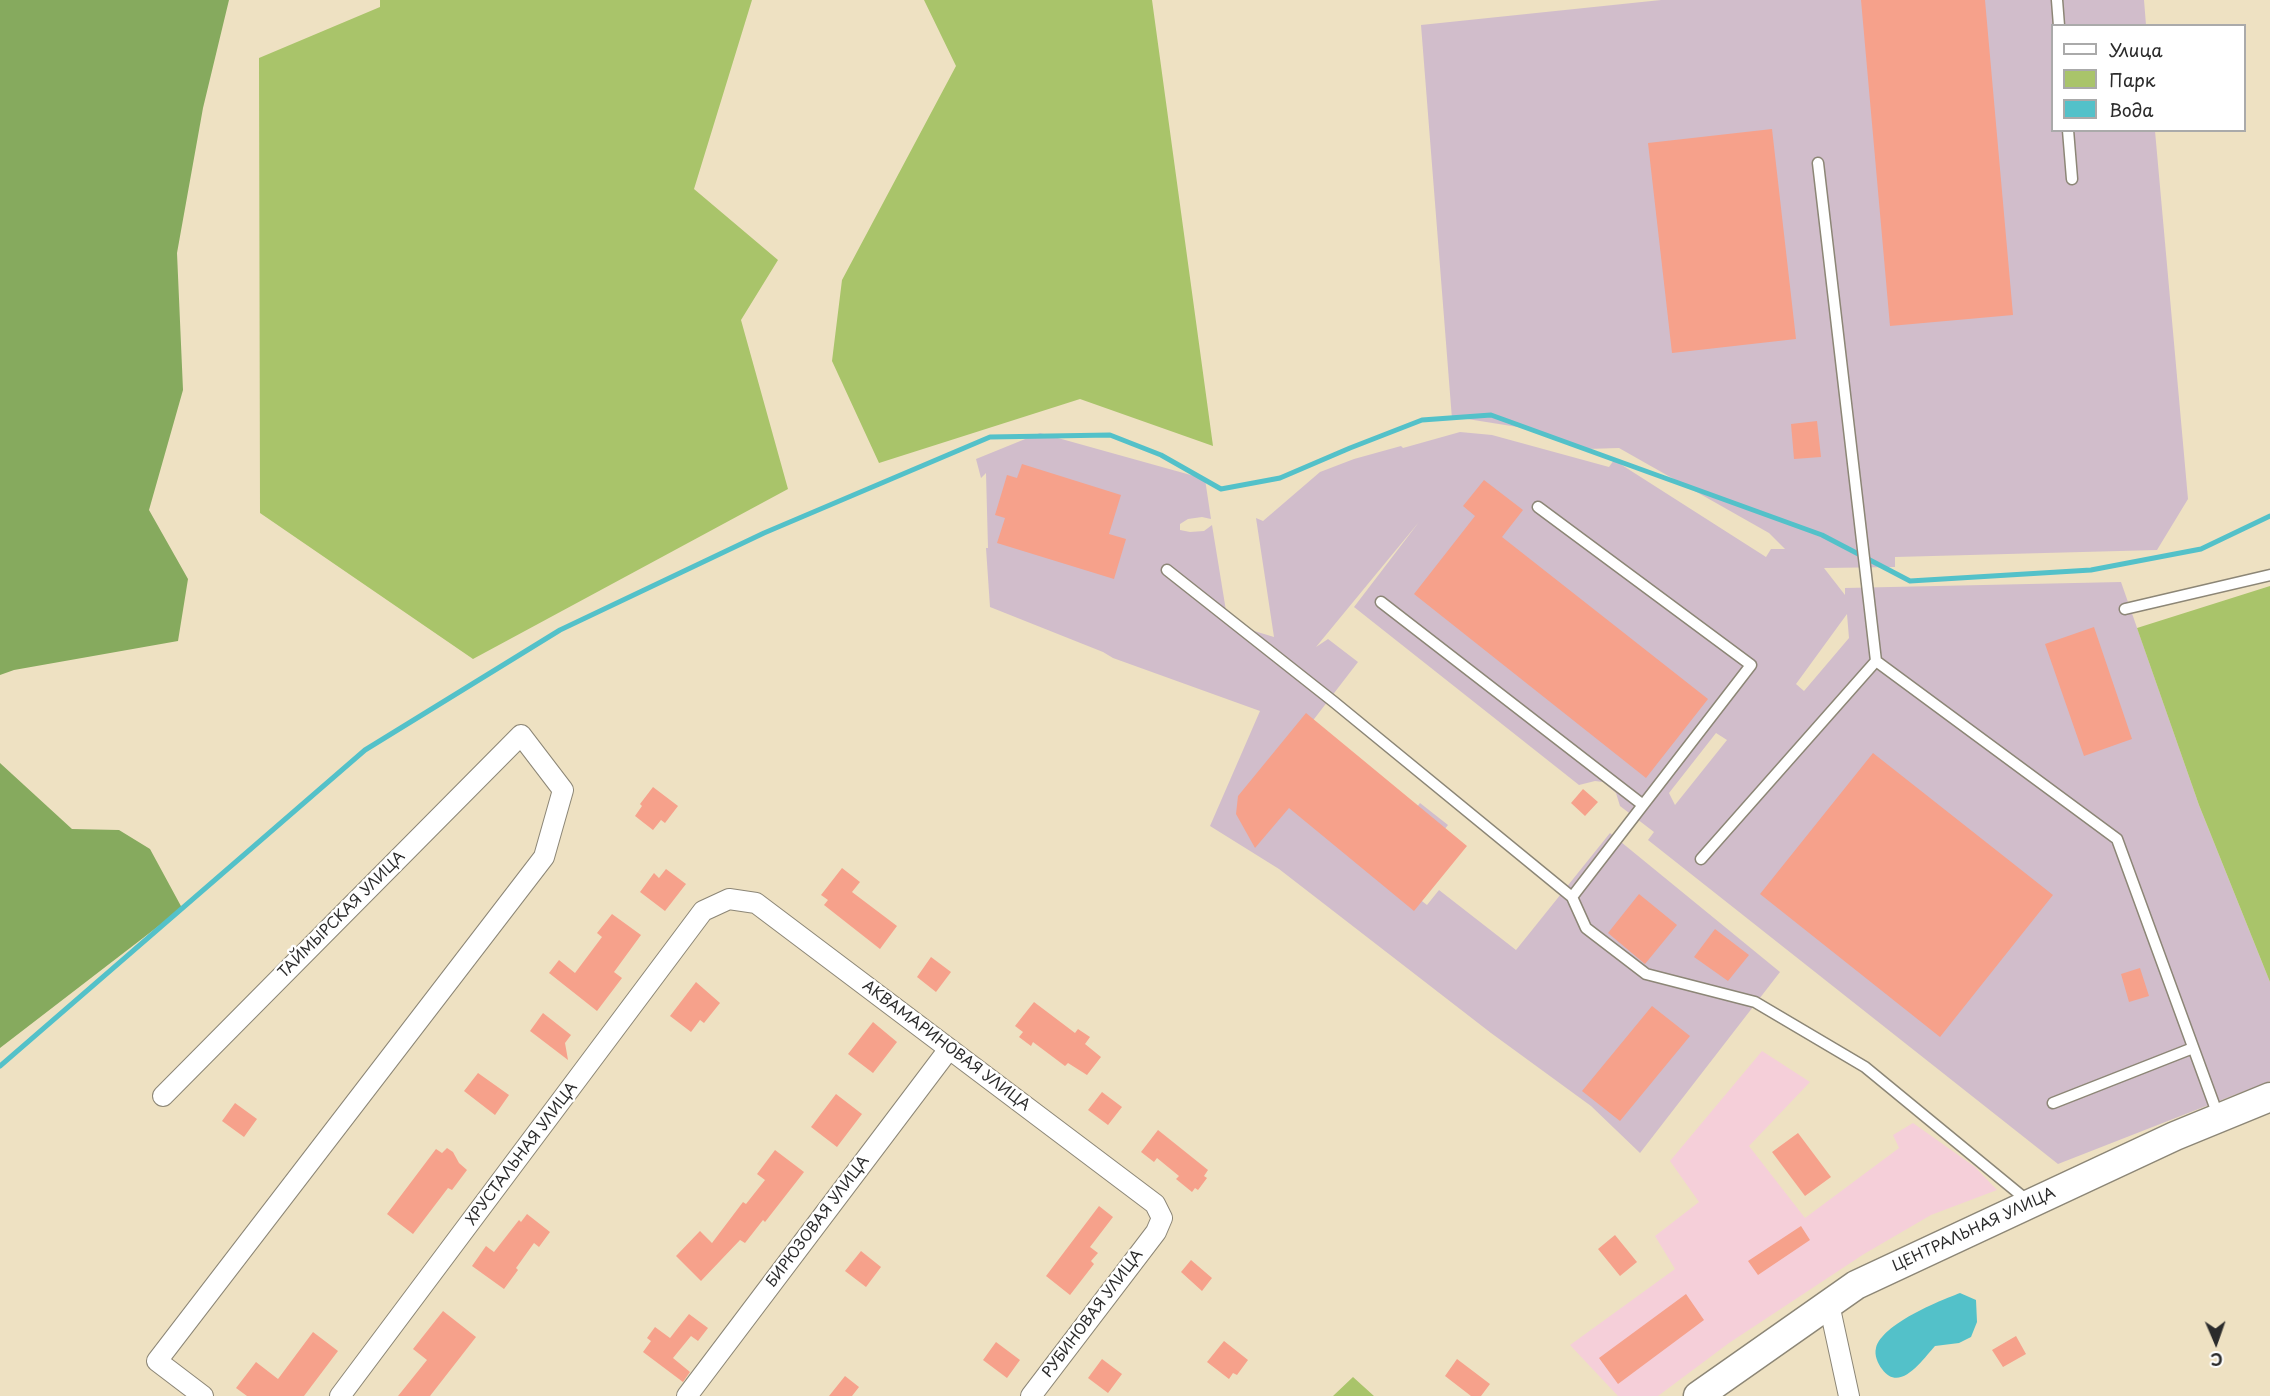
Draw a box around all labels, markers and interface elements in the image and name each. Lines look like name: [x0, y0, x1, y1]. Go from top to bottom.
legend: [2051, 24, 2246, 132]
text: Улица: [2109, 36, 2163, 63]
text: Парк: [2109, 66, 2155, 93]
text: Вода: [2109, 96, 2154, 123]
street label: ТАЙМЫРСКАЯ УЛИЦА: [275, 848, 409, 982]
street label: АКВАМАРИНОВАЯ УЛИЦА: [859, 977, 1033, 1115]
street label: ХРУСТАЛЬНАЯ УЛИЦА: [462, 1079, 582, 1229]
street label: БИРЮЗОВАЯ УЛИЦА: [763, 1153, 873, 1291]
street label: ЦЕНТРАЛЬНАЯ УЛИЦА: [1890, 1184, 2058, 1276]
street label: РУБИНОВАЯ УЛИЦА: [1039, 1247, 1147, 1381]
north arrow: [2186, 1312, 2246, 1372]
text: С: [2210, 1348, 2223, 1372]

